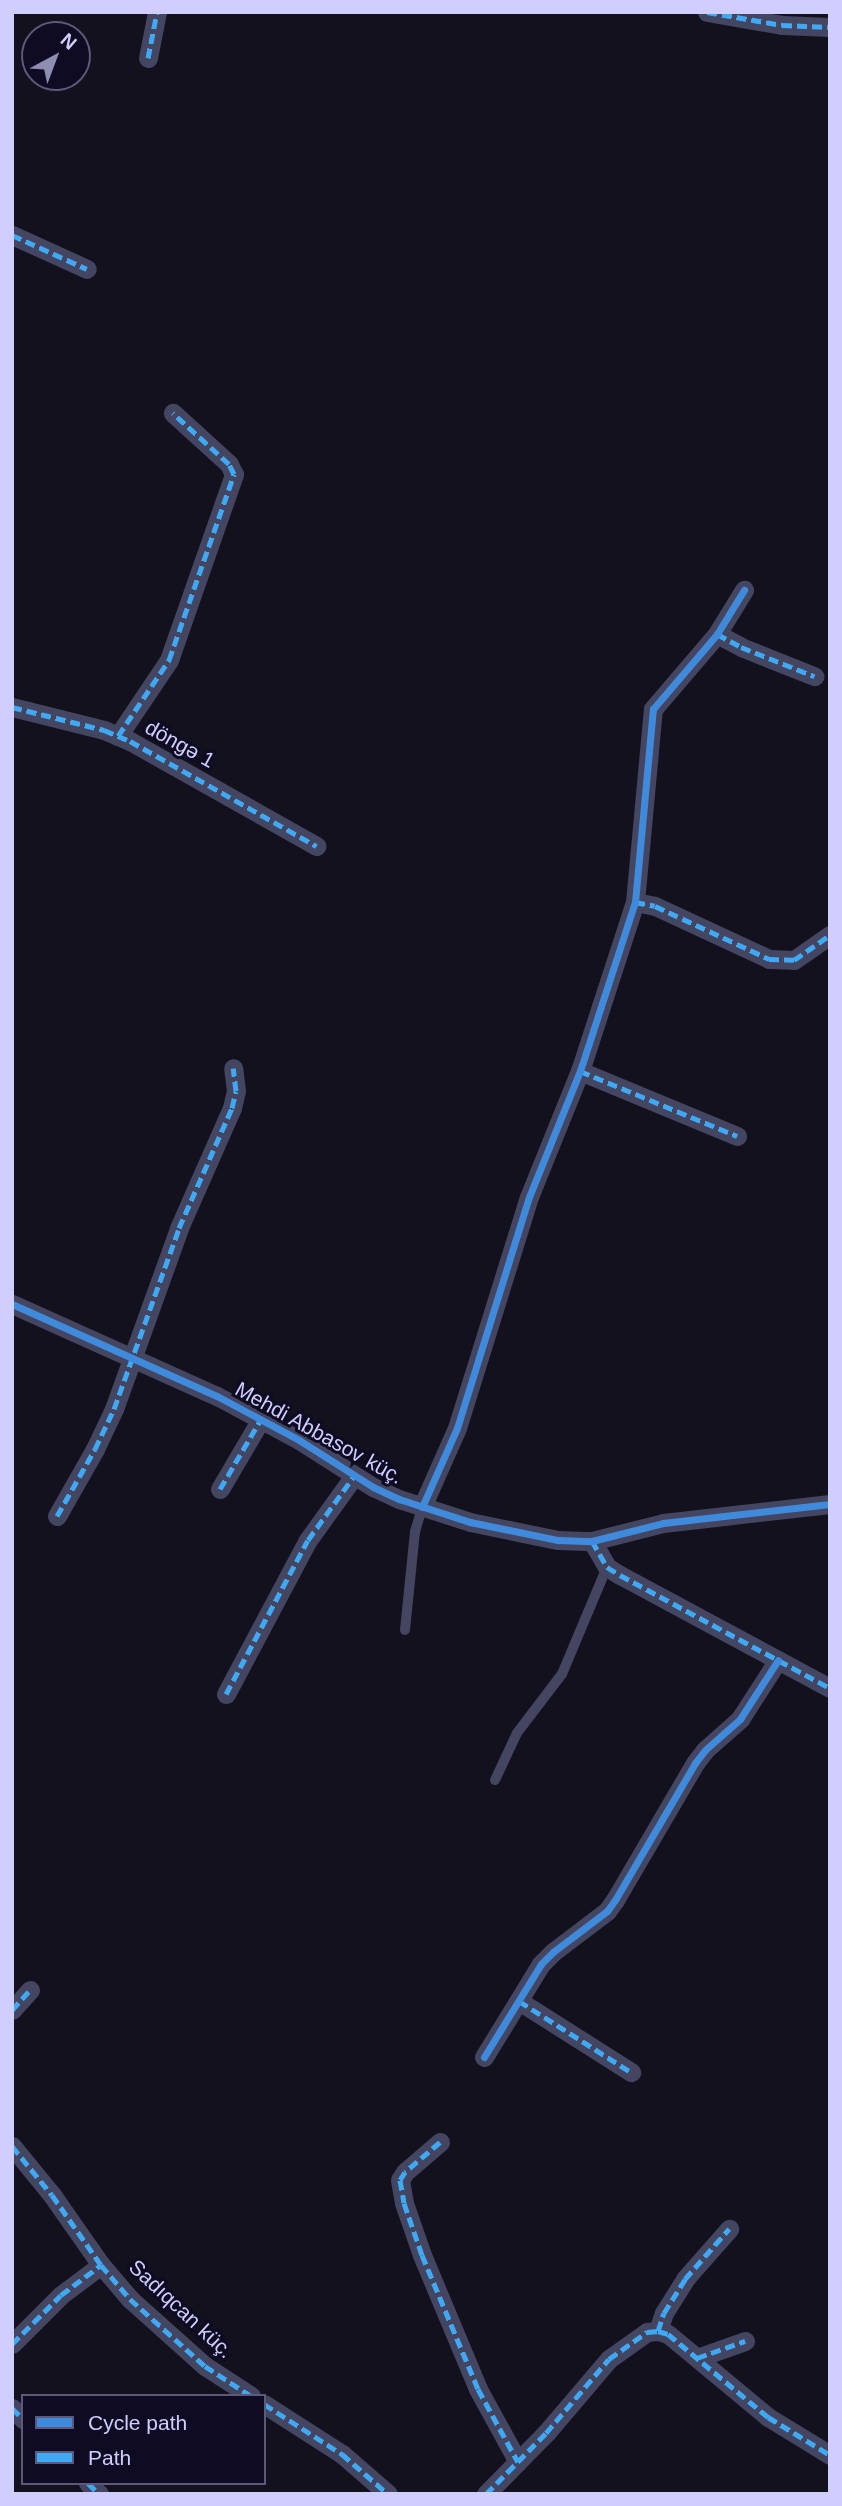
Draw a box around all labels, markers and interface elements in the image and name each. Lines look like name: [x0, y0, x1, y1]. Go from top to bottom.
north arrow: [21, 21, 91, 91]
text: N: [57, 29, 81, 54]
street label: döngə 1: [141, 715, 219, 773]
street label: Mehdi Abbasov küç.: [230, 1376, 408, 1490]
street label: Sadıqcan küç.: [124, 2254, 238, 2364]
legend: [21, 2394, 266, 2485]
text: Cycle path: [88, 2411, 187, 2434]
text: Path: [88, 2446, 131, 2469]

